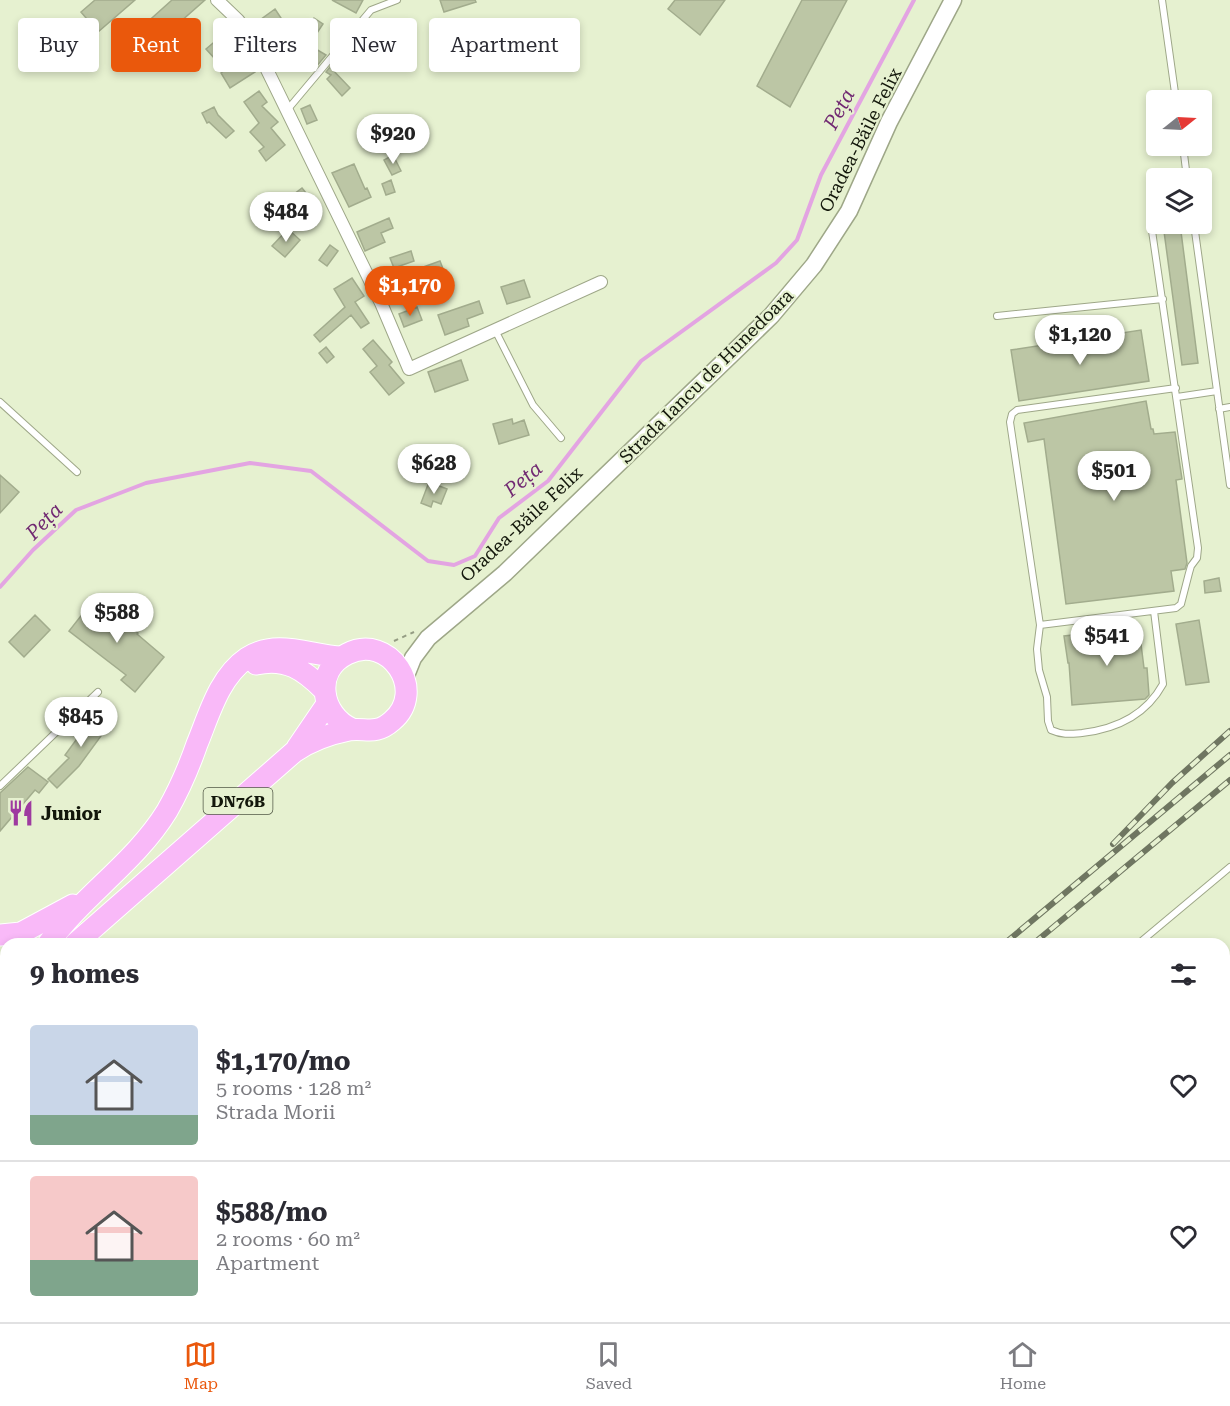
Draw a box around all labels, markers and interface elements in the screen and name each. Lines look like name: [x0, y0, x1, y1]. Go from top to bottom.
chip: Buy: [18, 18, 99, 72]
chip: Rent: [111, 18, 201, 72]
chip: Filters: [213, 18, 318, 72]
chip: New: [330, 18, 417, 72]
chip: Apartment: [429, 18, 580, 72]
street label: Oradea-Băile Felix: [815, 64, 906, 216]
water label: Peța: [818, 85, 861, 135]
north arrow: [1146, 90, 1212, 156]
map controls: [1146, 90, 1212, 234]
pin: $920: [357, 114, 429, 165]
text: $920: [371, 121, 415, 145]
button: layers: [1146, 168, 1212, 234]
pin: $484: [250, 192, 322, 243]
text: $484: [264, 199, 308, 223]
pin: $1,170: [361, 266, 459, 317]
text: $1,170: [379, 273, 441, 297]
street label: Strada Iancu de Hunedoara: [615, 285, 797, 467]
pin: $1,120: [1031, 315, 1129, 366]
text: $1,120: [1049, 322, 1111, 346]
pin: $628: [398, 444, 470, 495]
text: $628: [412, 451, 456, 475]
pin: $501: [1078, 451, 1150, 502]
water label: Peța: [498, 456, 548, 504]
text: $501: [1092, 458, 1136, 482]
street label: Oradea-Băile Felix: [456, 462, 587, 586]
water label: Peța: [20, 498, 69, 547]
pin: $588: [81, 593, 153, 644]
text: $588: [95, 600, 139, 624]
pin: $541: [1071, 616, 1143, 667]
text: $541: [1085, 623, 1129, 647]
pin: $845: [45, 697, 117, 748]
text: $845: [59, 704, 103, 728]
road number: DN76B: [204, 788, 272, 814]
restaurant icon: Junior: [6, 798, 36, 828]
place label: Junior: [41, 803, 101, 824]
icon: filters: [1167, 958, 1200, 991]
text: 9 homes: [30, 959, 139, 989]
text: $1,170/mo: [216, 1046, 351, 1076]
icon: home: [78, 1049, 150, 1121]
icon: heart: [1167, 1069, 1200, 1102]
text: 5 rooms · 128 m²: [216, 1076, 371, 1100]
text: Strada Morii: [216, 1100, 335, 1124]
text: $588/mo: [216, 1197, 328, 1227]
icon: home: [78, 1200, 150, 1272]
icon: heart: [1167, 1220, 1200, 1253]
text: 2 rooms · 60 m²: [216, 1227, 360, 1251]
text: Apartment: [216, 1251, 319, 1275]
tab: Map: [184, 1338, 218, 1393]
tab: Saved: [586, 1338, 632, 1393]
tab: Home: [1000, 1338, 1046, 1393]

